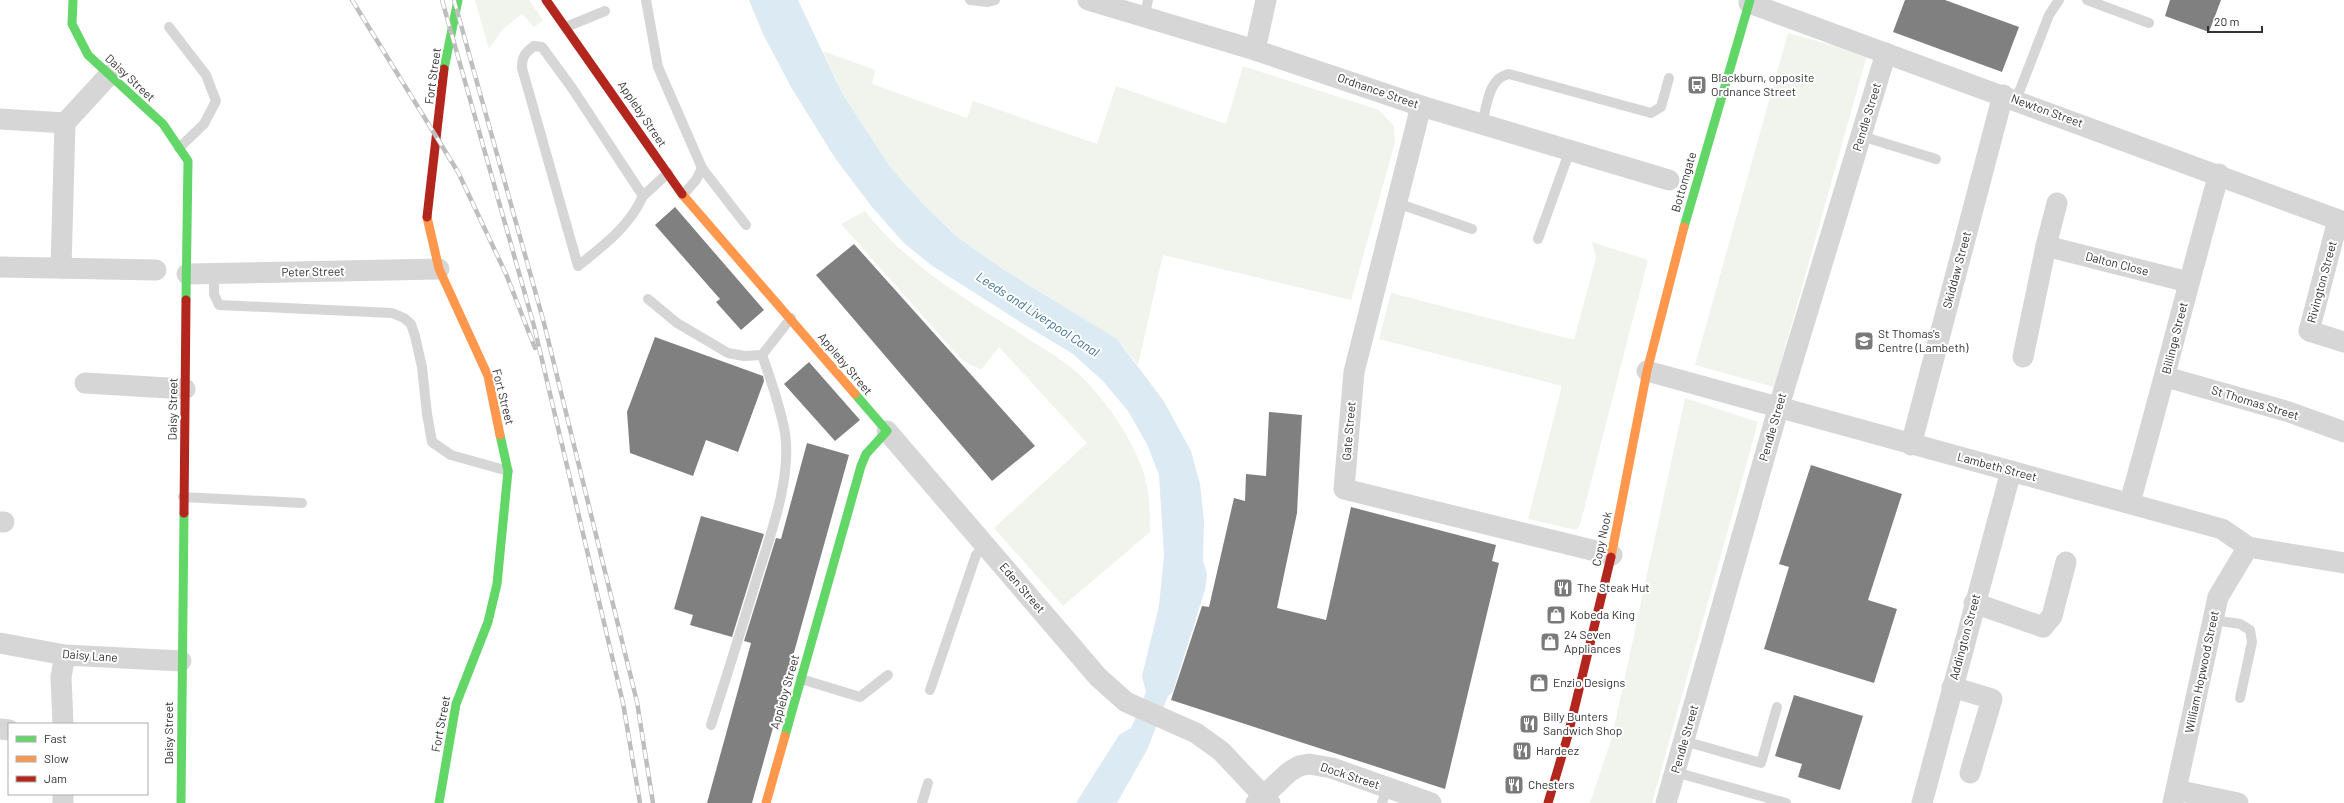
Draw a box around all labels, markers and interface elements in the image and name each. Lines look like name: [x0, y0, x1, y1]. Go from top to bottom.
scale bar: [2208, 8, 2262, 34]
text: 20 m: [2214, 14, 2240, 28]
street label: Fort Street: [421, 47, 443, 105]
street label: Daisy Street: [103, 51, 158, 104]
street label: Ordnance Street: [1336, 70, 1421, 111]
place label: Blackburn, opposite Ordnance Street: [1711, 70, 1814, 98]
bus stop icon: Blackburn, opposite Ordnance Street: [1686, 74, 1708, 96]
street label: Appleby Street: [616, 78, 670, 149]
street label: Pendle Street: [1849, 81, 1883, 152]
street label: Newton Street: [2010, 91, 2085, 130]
street label: Bottomgate: [1668, 150, 1698, 214]
street label: Skiddaw Street: [1939, 230, 1973, 310]
street label: Rivington Street: [2303, 239, 2339, 324]
street label: Dalton Close: [2084, 248, 2150, 278]
street label: Peter Street: [281, 263, 345, 279]
water label: Leeds and Liverpool Canal: [973, 268, 1103, 360]
street label: Billinge Street: [2158, 300, 2190, 375]
place label: St Thomas's Centre (Lambeth): [1878, 326, 1969, 354]
street label: Appleby Street: [816, 329, 876, 397]
school or university icon: St Thomas's Centre (Lambeth): [1853, 330, 1875, 352]
street label: Fort Street: [490, 367, 518, 426]
street label: Daisy Street: [164, 378, 180, 440]
street label: St Thomas Street: [2210, 382, 2301, 422]
street label: Pendle Street: [1756, 391, 1788, 463]
street label: Gate Street: [1338, 401, 1358, 461]
street label: Lambeth Street: [1956, 449, 2038, 483]
street label: Copy Nook: [1588, 510, 1614, 567]
street label: Eden Street: [997, 559, 1048, 615]
restaurant icon: The Steak Hut: [1552, 577, 1574, 599]
place label: The Steak Hut: [1577, 580, 1650, 594]
street label: Addington Street: [1946, 592, 1982, 681]
shop icon: Kobeda King: [1545, 604, 1567, 626]
place label: Kobeda King: [1570, 607, 1635, 621]
street label: William Hopwood Street: [2181, 609, 2221, 734]
place label: 24 Seven Appliances: [1564, 627, 1621, 655]
shop icon: 24 Seven Appliances: [1539, 631, 1561, 653]
street label: Daisy Lane: [62, 646, 118, 664]
street label: Appleby Street: [767, 653, 801, 731]
shop icon: Enzio Designs: [1528, 672, 1550, 694]
place label: Enzio Designs: [1553, 675, 1625, 689]
street label: Fort Street: [428, 695, 452, 753]
street label: Daisy Street: [161, 702, 175, 764]
street label: Pendle Street: [1668, 703, 1700, 775]
place label: Billy Bunters Sandwich Shop: [1543, 709, 1622, 737]
restaurant icon: Billy Bunters Sandwich Shop: [1518, 713, 1540, 735]
legend: [8, 723, 148, 795]
text: Fast: [44, 731, 67, 745]
restaurant icon: Hardeez: [1511, 740, 1533, 762]
place label: Hardeez: [1536, 743, 1579, 757]
text: Slow: [44, 751, 69, 765]
street label: Dock Street: [1319, 759, 1382, 791]
text: Jam: [44, 771, 67, 785]
restaurant icon: Chesters: [1503, 774, 1525, 796]
place label: Chesters: [1528, 777, 1575, 791]

